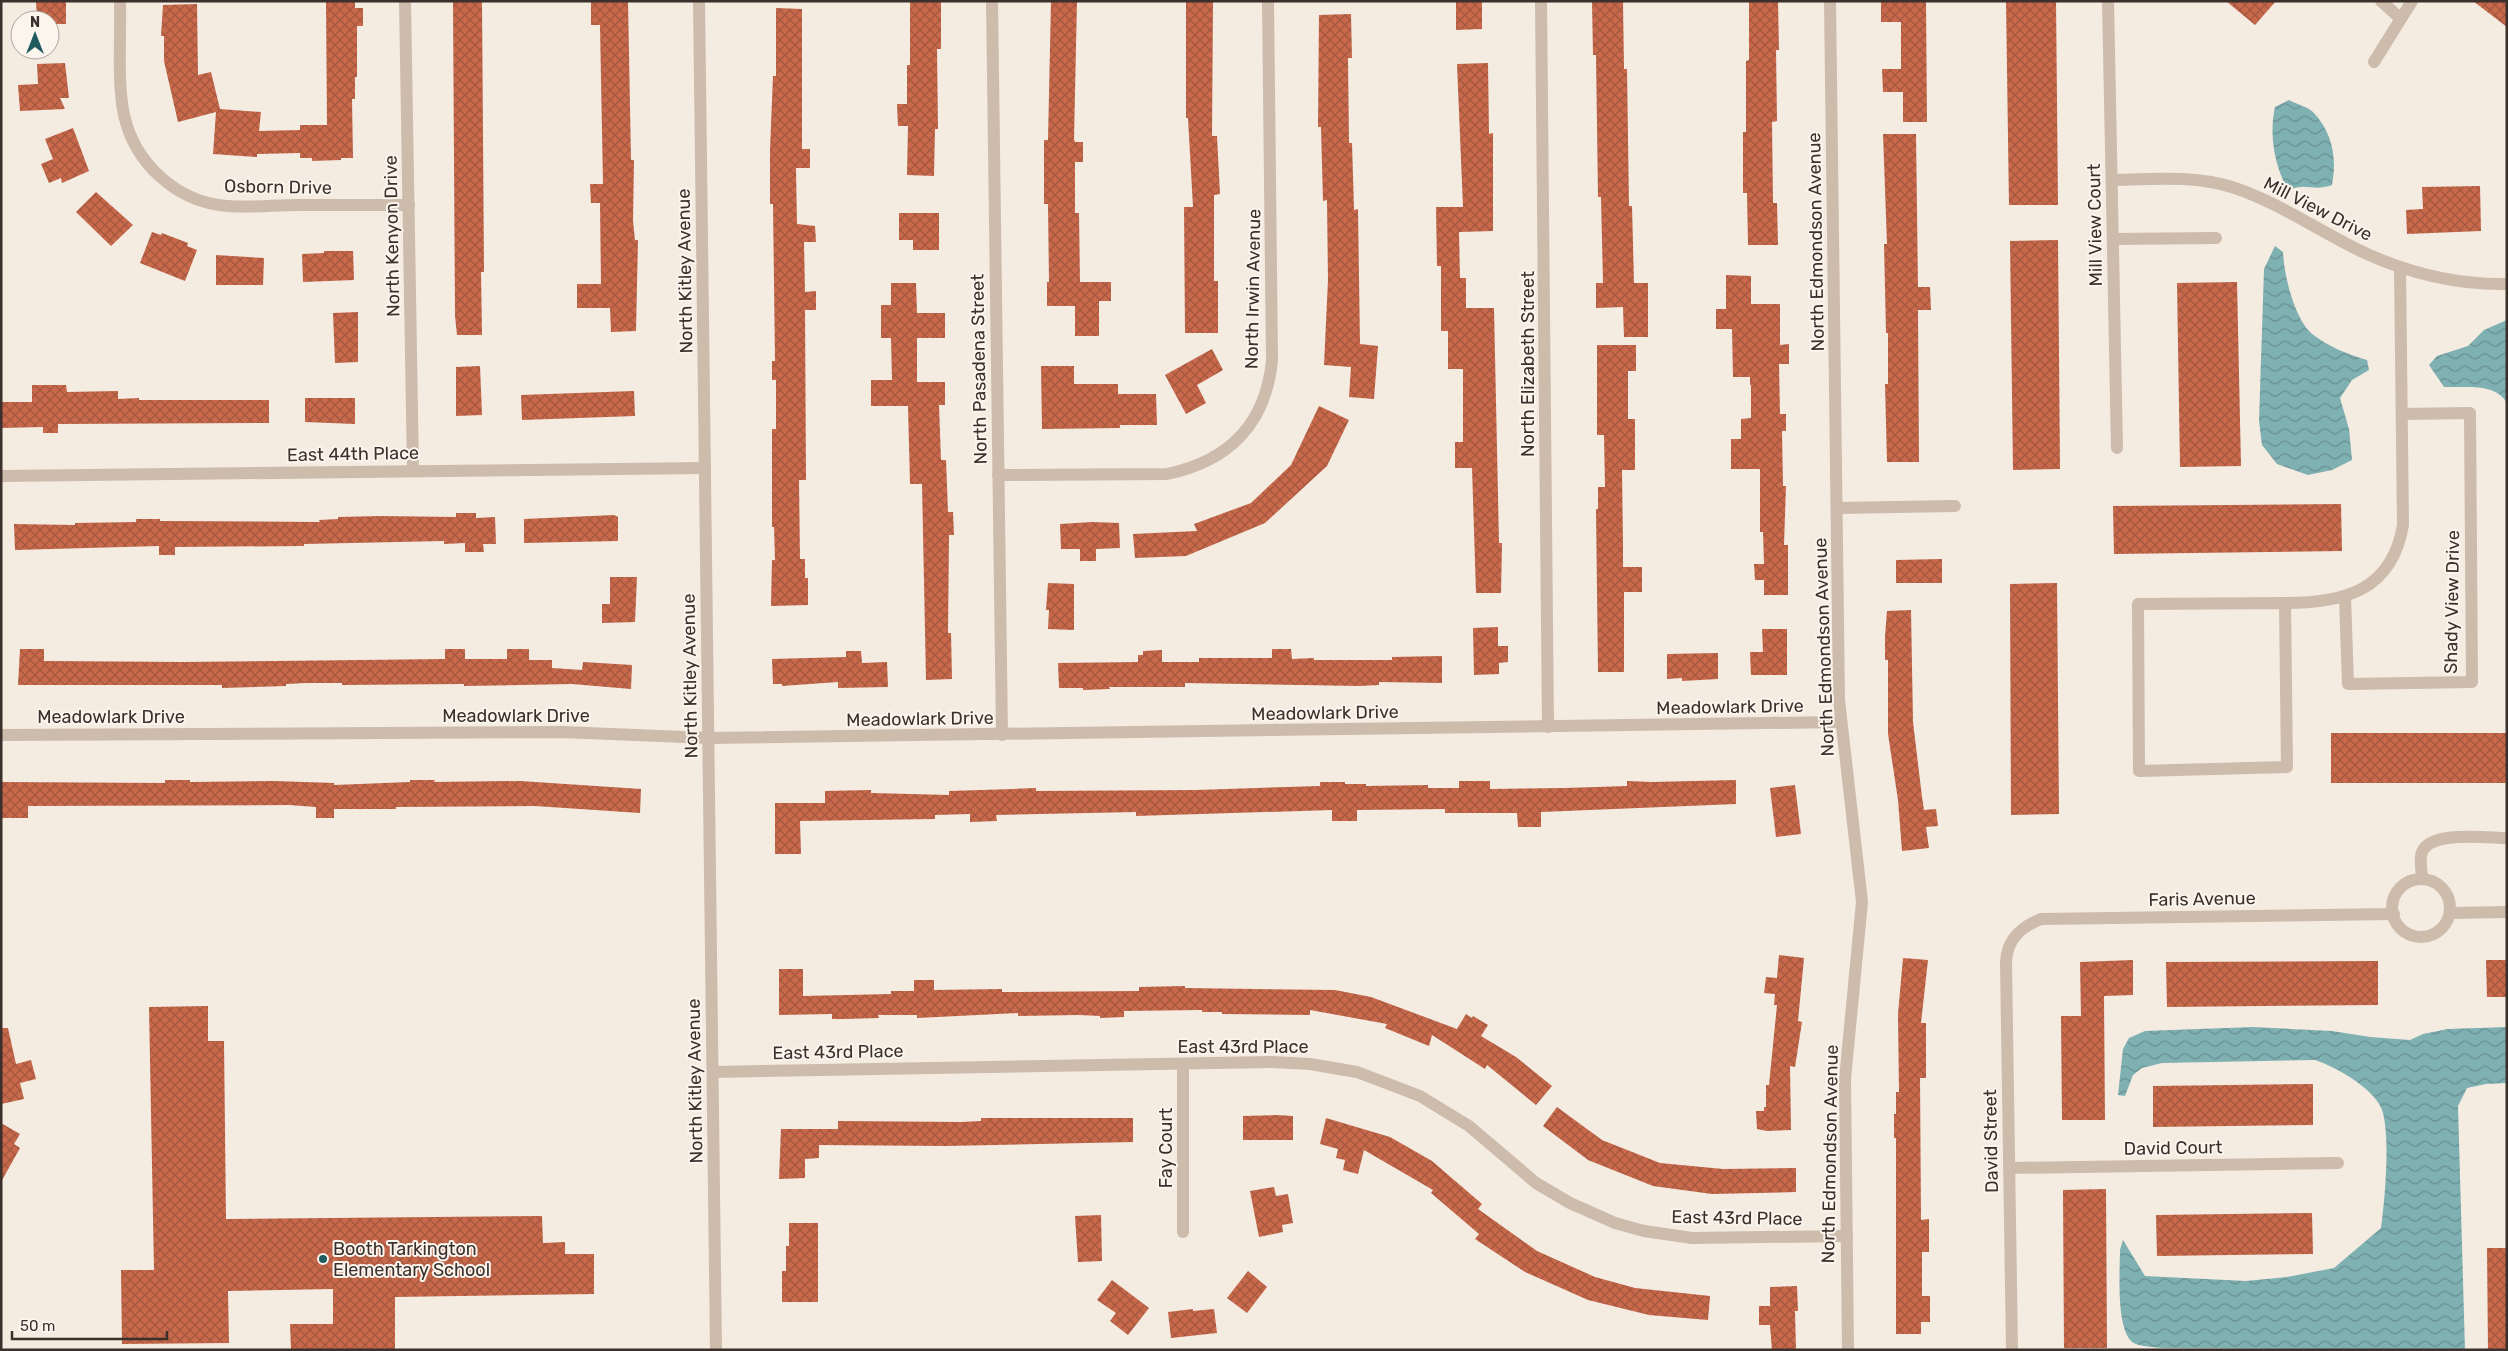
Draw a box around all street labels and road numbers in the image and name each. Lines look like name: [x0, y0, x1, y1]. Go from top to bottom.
street label: North Edmondson Avenue: [1803, 132, 1829, 352]
street label: North Kenyon Drive: [380, 155, 404, 317]
street label: Mill View Court: [2083, 163, 2107, 287]
street label: Mill View Drive: [2260, 172, 2376, 246]
street label: Osborn Drive: [224, 175, 332, 199]
street label: North Kitley Avenue: [673, 188, 697, 354]
street label: North Irwin Avenue: [1241, 209, 1265, 369]
street label: North Elizabeth Street: [1517, 271, 1539, 457]
street label: North Pasadena Street: [966, 274, 992, 464]
street label: East 44th Place: [287, 442, 419, 466]
street label: Shady View Drive: [2440, 530, 2464, 674]
street label: North Edmondson Avenue: [1809, 537, 1839, 757]
street label: North Kitley Avenue: [678, 593, 702, 759]
street label: Meadowlark Drive: [1656, 695, 1804, 719]
street label: Meadowlark Drive: [1251, 701, 1399, 725]
street label: Meadowlark Drive: [442, 705, 590, 727]
street label: Meadowlark Drive: [37, 706, 185, 728]
street label: Meadowlark Drive: [846, 707, 994, 731]
street label: Faris Avenue: [2148, 887, 2256, 911]
street label: North Kitley Avenue: [683, 998, 707, 1164]
street label: East 43rd Place: [1177, 1036, 1309, 1058]
street label: East 43rd Place: [772, 1040, 904, 1064]
street label: North Edmondson Avenue: [1817, 1044, 1843, 1264]
street label: David Street: [1979, 1089, 2003, 1193]
street label: Fay Court: [1155, 1108, 1177, 1188]
street label: David Court: [2123, 1136, 2223, 1160]
street label: East 43rd Place: [1671, 1206, 1803, 1230]

